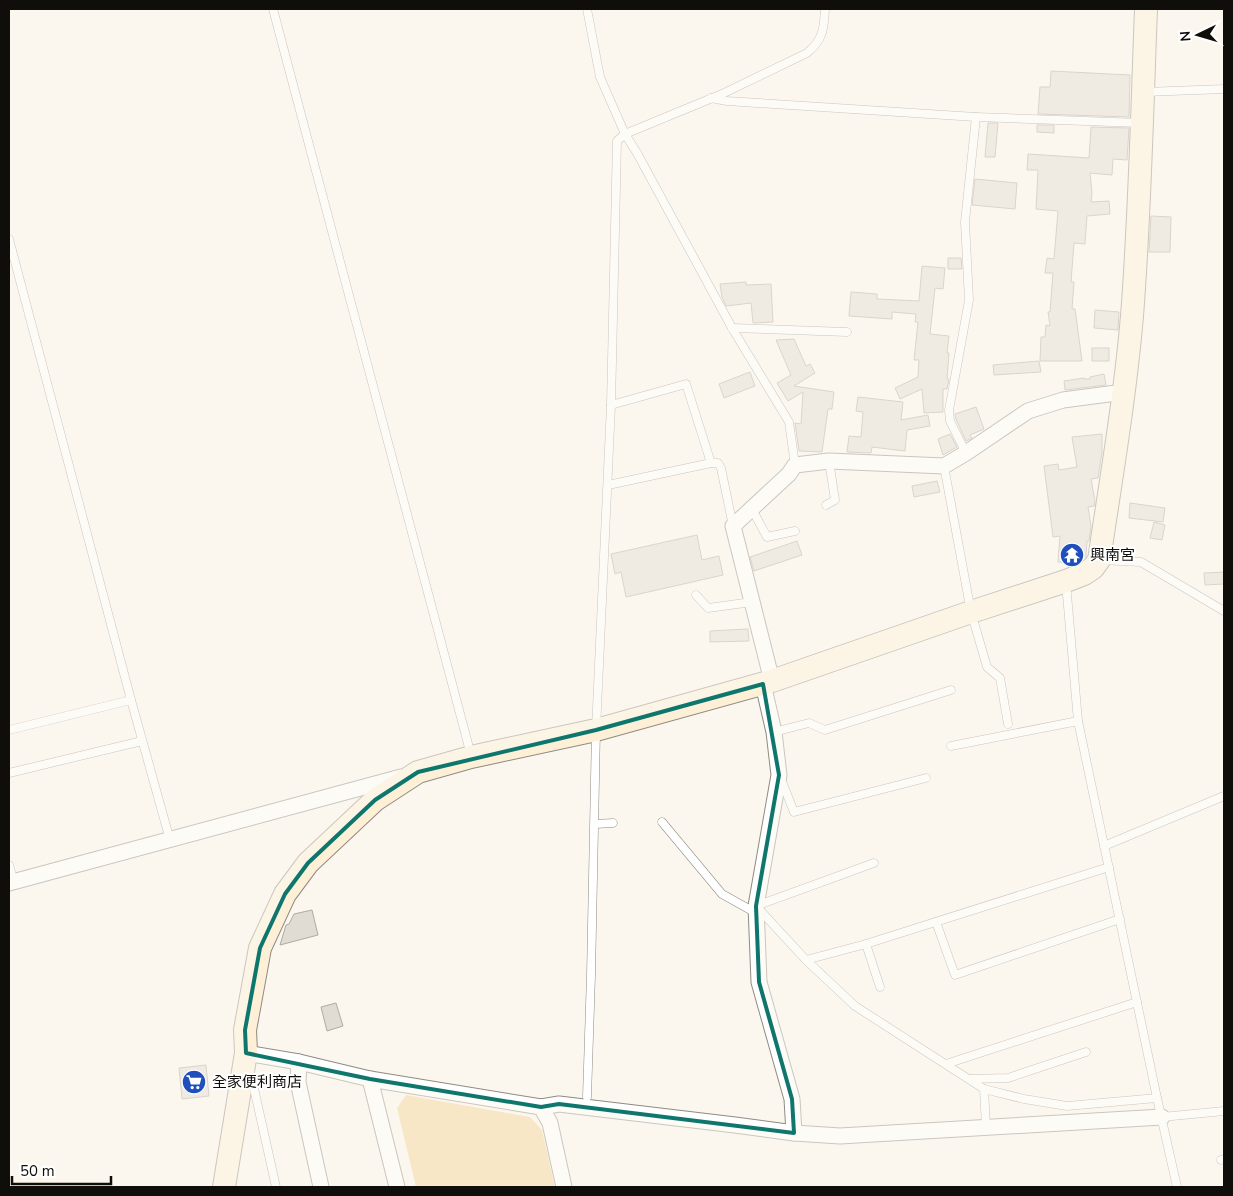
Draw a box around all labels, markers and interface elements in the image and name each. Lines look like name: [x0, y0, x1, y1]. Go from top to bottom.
north arrow: [1173, 10, 1223, 60]
text: N: [1176, 30, 1195, 42]
temple icon: 興南宮: [1059, 542, 1085, 568]
place label: 興南宮: [1090, 545, 1135, 565]
supermarket icon: 全家便利商店: [181, 1069, 207, 1095]
place label: 全家便利商店: [212, 1072, 302, 1092]
scale bar: [12, 1154, 111, 1186]
text: 50 m: [20, 1161, 55, 1181]

